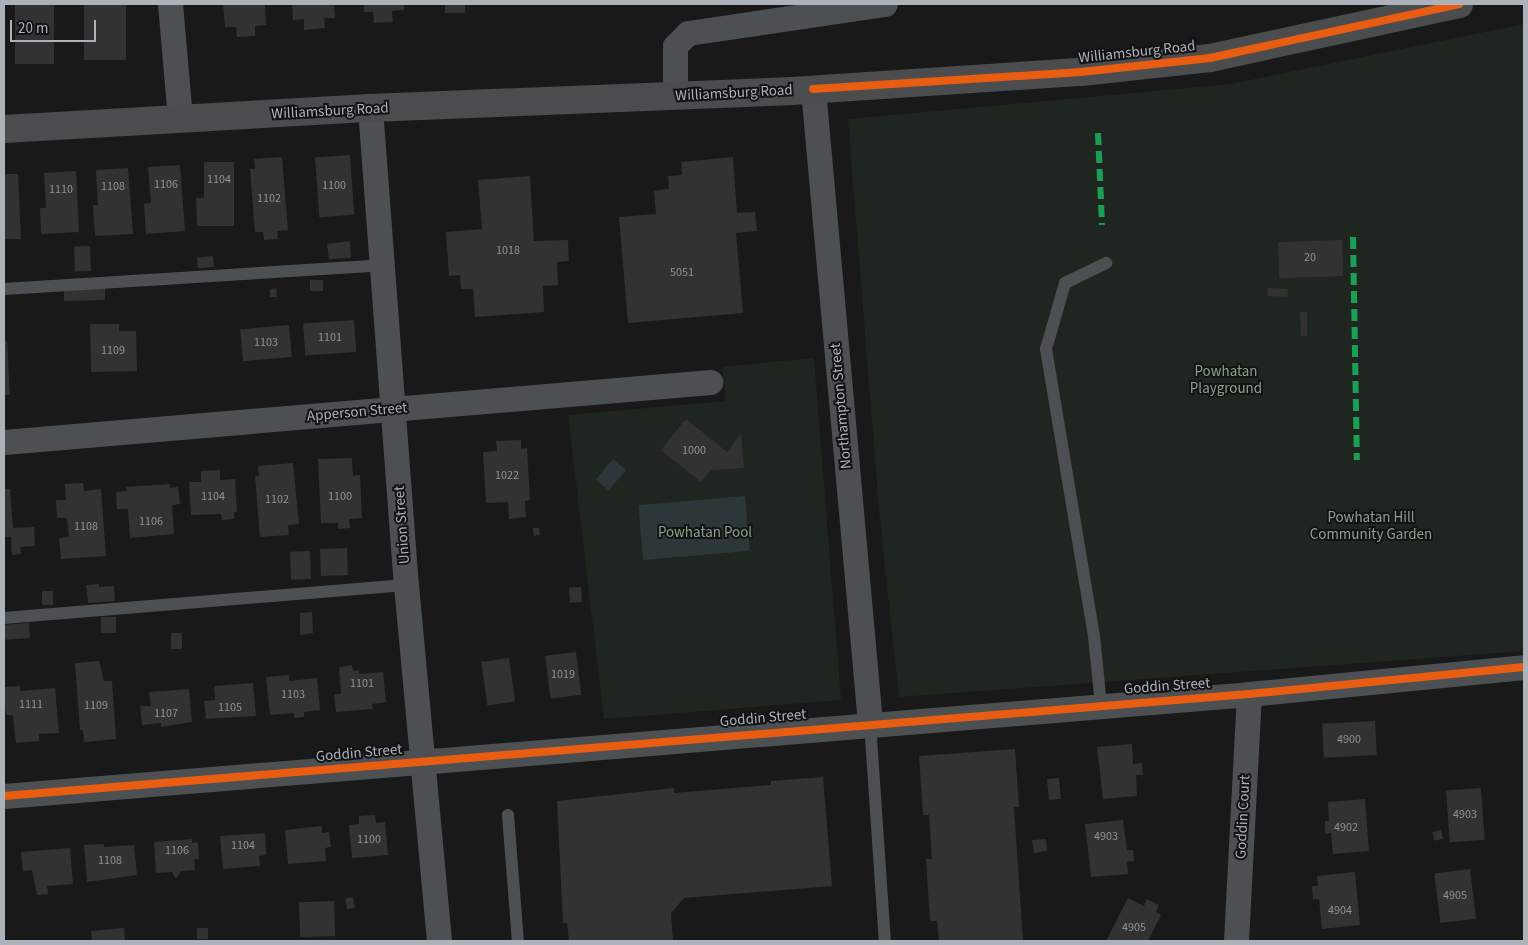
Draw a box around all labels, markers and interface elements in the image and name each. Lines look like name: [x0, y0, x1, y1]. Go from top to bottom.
scale bar: [12, 10, 99, 42]
text: 20 m: [18, 18, 48, 39]
street label: Williamsburg Road: [1078, 37, 1196, 67]
street label: Williamsburg Road: [675, 81, 793, 105]
street label: Williamsburg Road: [271, 99, 389, 123]
house number: 1104: [207, 173, 231, 187]
house number: 1106: [154, 178, 178, 192]
house number: 1100: [322, 179, 346, 193]
house number: 1108: [101, 180, 125, 194]
house number: 1110: [49, 183, 73, 197]
house number: 1102: [257, 192, 281, 206]
house number: 1018: [496, 244, 520, 258]
house number: 20: [1304, 251, 1316, 265]
house number: 5051: [670, 266, 694, 280]
house number: 1101: [318, 331, 342, 345]
house number: 1103: [254, 336, 278, 350]
street label: Northampton Street: [827, 342, 855, 470]
house number: 1109: [101, 344, 125, 358]
park label: Powhatan Playground: [1190, 362, 1262, 397]
street label: Apperson Street: [306, 399, 408, 425]
house number: 1000: [682, 444, 706, 458]
house number: 1022: [495, 469, 519, 483]
street label: Union Street: [390, 485, 414, 565]
house number: 1104: [201, 490, 225, 504]
house number: 1100: [328, 490, 352, 504]
house number: 1102: [265, 493, 289, 507]
park label: Powhatan Hill Community Garden: [1310, 508, 1432, 543]
house number: 1106: [139, 515, 163, 529]
house number: 1108: [74, 520, 98, 534]
park label: Powhatan Pool: [658, 524, 752, 542]
house number: 1019: [551, 668, 575, 682]
street label: Goddin Street: [1123, 674, 1211, 698]
house number: 1101: [350, 677, 374, 691]
house number: 1103: [281, 688, 305, 702]
house number: 1111: [19, 698, 43, 712]
house number: 1109: [84, 699, 108, 713]
house number: 1105: [218, 701, 242, 715]
street label: Goddin Street: [719, 705, 807, 731]
house number: 1107: [154, 707, 178, 721]
house number: 4900: [1337, 733, 1361, 747]
street label: Goddin Street: [315, 740, 403, 766]
street label: Goddin Court: [1232, 775, 1254, 859]
house number: 4903: [1453, 808, 1477, 822]
house number: 4902: [1334, 821, 1358, 835]
house number: 4903: [1094, 830, 1118, 844]
house number: 1100: [357, 833, 381, 847]
house number: 1104: [231, 839, 255, 853]
house number: 1106: [165, 844, 189, 858]
house number: 1108: [98, 854, 122, 868]
house number: 4905: [1443, 889, 1467, 903]
house number: 4904: [1328, 904, 1352, 918]
house number: 4905: [1122, 921, 1146, 935]

